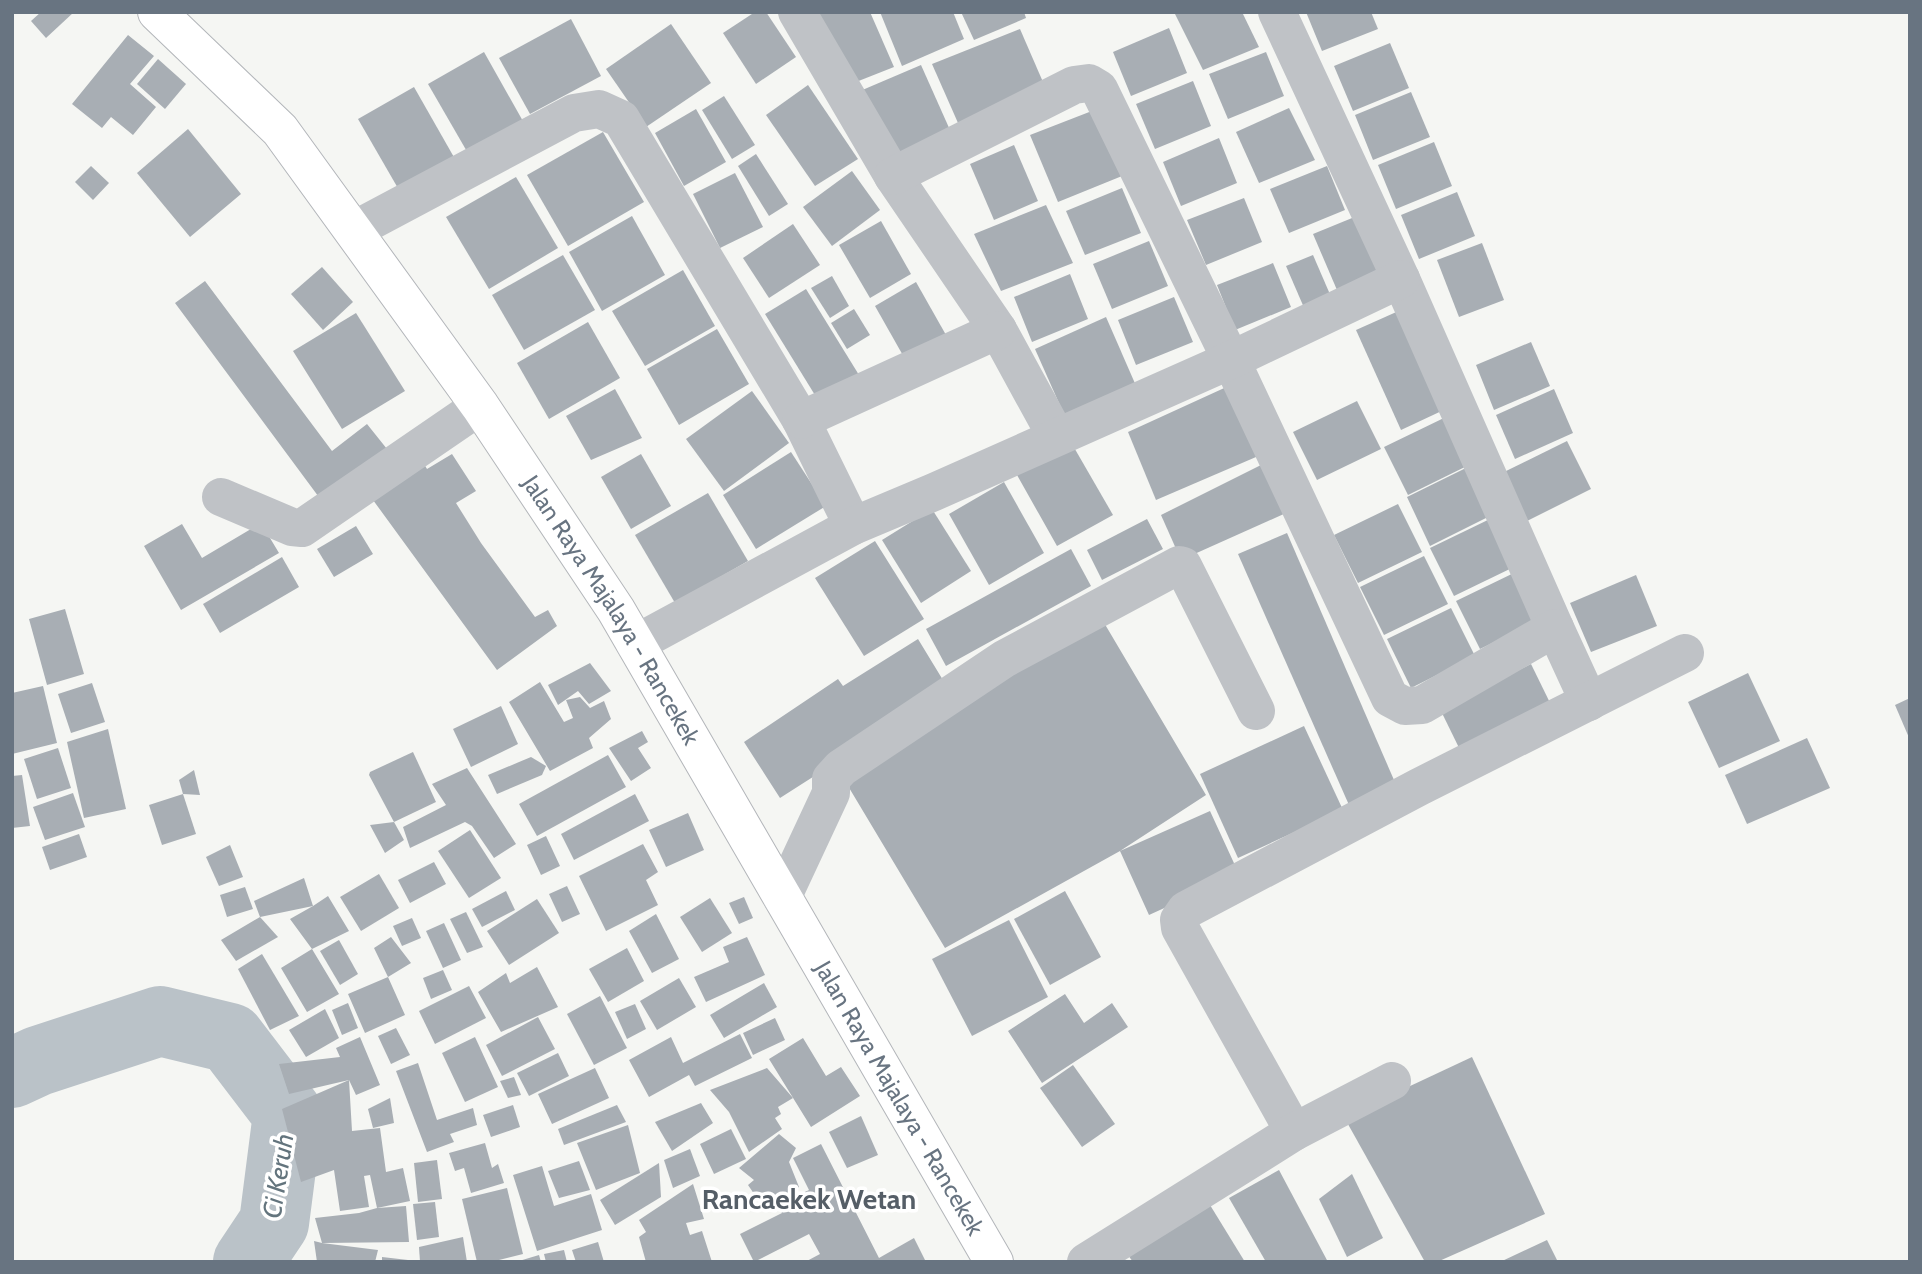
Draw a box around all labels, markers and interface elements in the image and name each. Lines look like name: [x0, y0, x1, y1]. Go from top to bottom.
street label: Jalan Raya Majalaya - Rancekek: [516, 469, 706, 750]
street label: Jalan Raya Majalaya - Rancekek: [808, 955, 991, 1241]
water label: Ci Keruh: [256, 1131, 300, 1221]
district label: Rancaekek Wetan: [702, 1182, 916, 1216]

